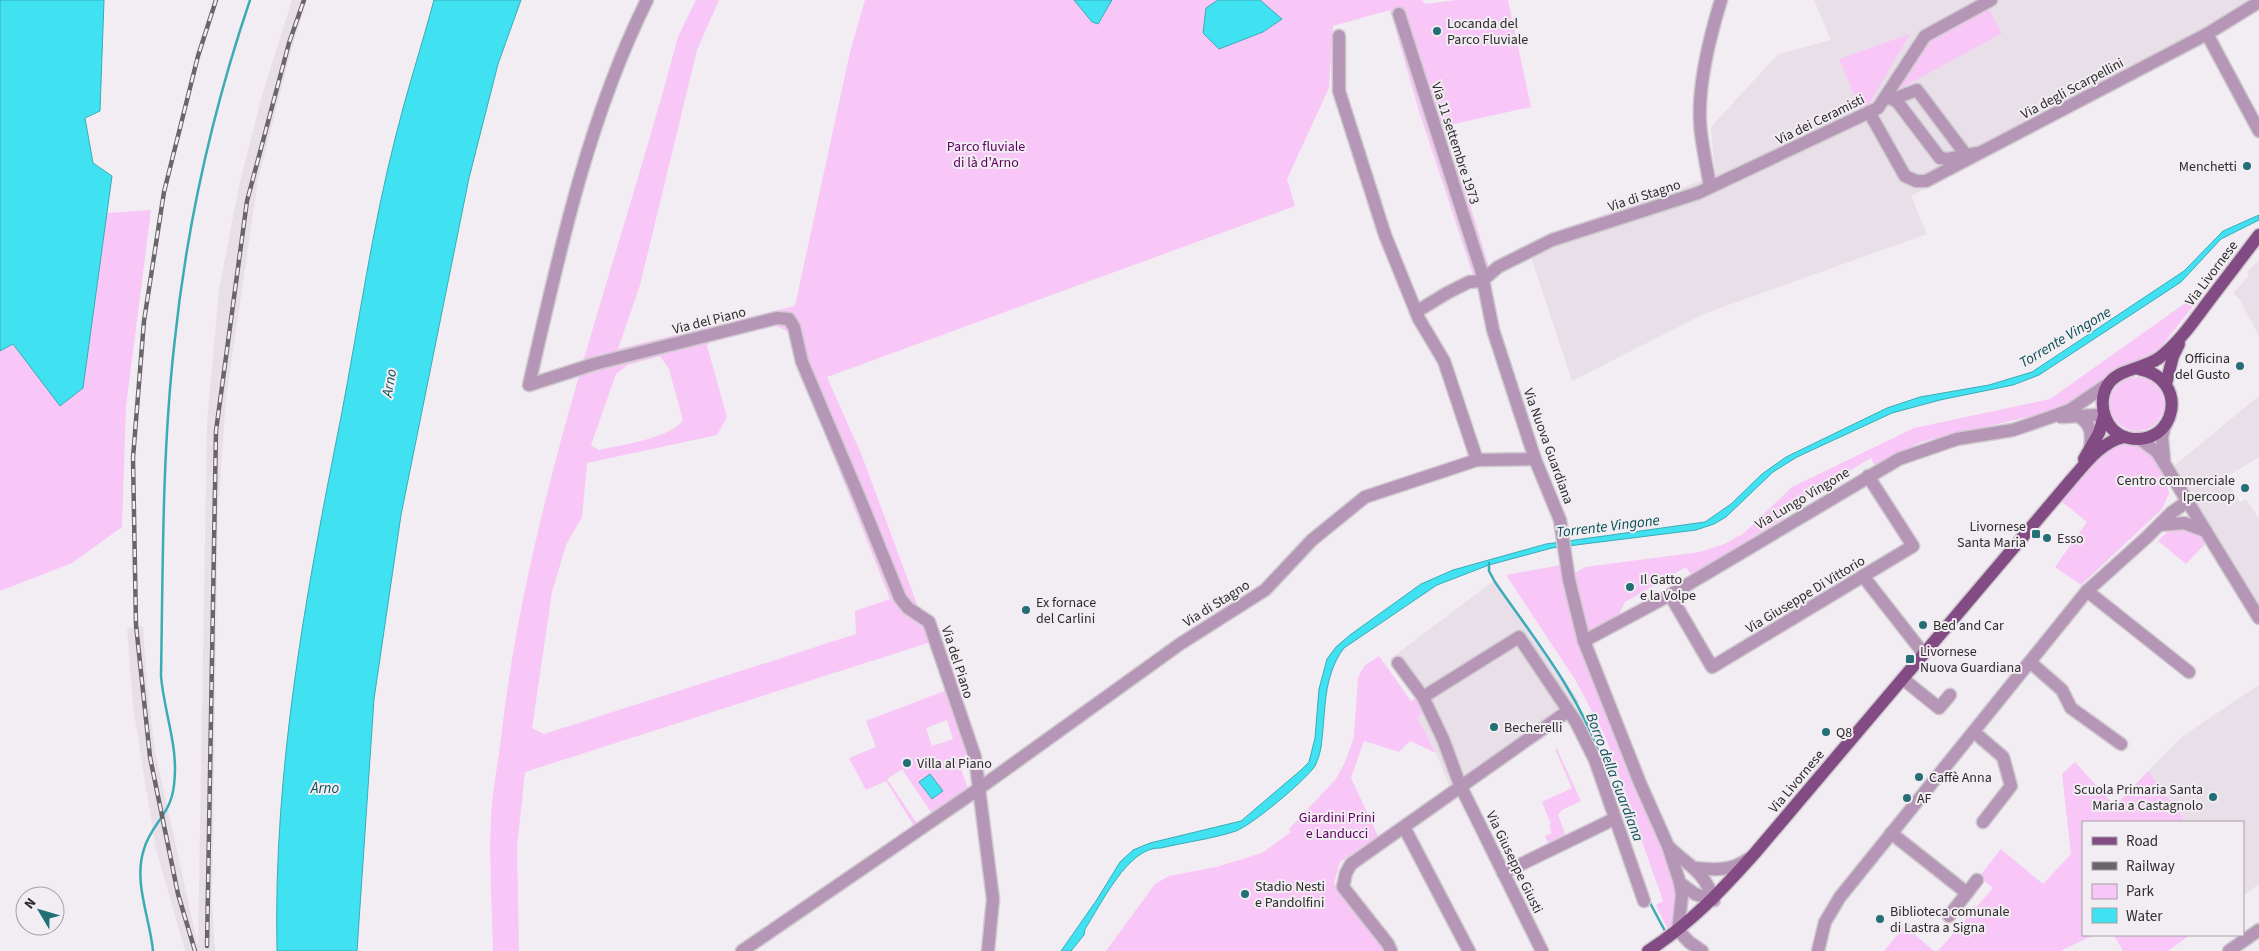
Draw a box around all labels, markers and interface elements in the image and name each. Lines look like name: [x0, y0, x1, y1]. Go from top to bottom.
place label: Locanda del Parco Fluviale: [1447, 14, 1528, 50]
marker: Locanda del Parco Fluviale: [1431, 25, 1443, 37]
street label: Via degli Scarpellini: [2017, 53, 2127, 124]
street label: Via 11 settembre 1973: [1426, 80, 1484, 207]
street label: Via dei Ceramisti: [1773, 90, 1868, 150]
park label: Parco fluviale di là d'Arno: [947, 137, 1025, 173]
place label: Menchetti: [2179, 157, 2237, 177]
marker: Menchetti: [2241, 160, 2253, 172]
street label: Via di Stagno: [1605, 175, 1683, 217]
street label: Via Livornese: [2181, 237, 2243, 310]
street label: Via del Piano: [670, 302, 748, 340]
water label: Torrente Vingone: [2015, 302, 2115, 373]
place label: Officina del Gusto: [2175, 349, 2230, 385]
marker: Officina del Gusto: [2234, 360, 2246, 372]
water label: Arno: [377, 367, 402, 400]
street label: Via Nuova Guardiana: [1518, 386, 1578, 507]
street label: Via Lungo Vingone: [1751, 463, 1854, 535]
place label: Centro commerciale Ipercoop: [2117, 471, 2235, 507]
marker: Centro commerciale Ipercoop: [2239, 482, 2251, 494]
water label: Torrente Vingone: [1555, 510, 1661, 543]
place label: Livornese Santa Maria: [1957, 517, 2026, 553]
marker: Livornese Santa Maria: [2030, 528, 2042, 540]
place label: Esso: [2057, 529, 2084, 549]
marker: Esso: [2041, 532, 2053, 544]
street label: Via Giuseppe Di Vittorio: [1742, 551, 1869, 639]
place label: Il Gatto e la Volpe: [1640, 570, 1696, 606]
street label: Via di Stagno: [1179, 575, 1254, 632]
marker: Il Gatto e la Volpe: [1624, 581, 1636, 593]
place label: Ex fornace del Carlini: [1036, 593, 1096, 629]
marker: Ex fornace del Carlini: [1020, 604, 1032, 616]
place label: Bed and Car: [1933, 616, 2004, 636]
marker: Bed and Car: [1917, 619, 1929, 631]
street label: Via del Piano: [936, 623, 978, 701]
place label: Livornese Nuova Guardiana: [1920, 642, 2021, 678]
marker: Livornese Nuova Guardiana: [1904, 653, 1916, 665]
water label: Borro della Guardiana: [1580, 710, 1649, 844]
place label: Becherelli: [1504, 718, 1562, 738]
marker: Becherelli: [1488, 721, 1500, 733]
place label: Q8: [1836, 723, 1852, 743]
marker: Q8: [1820, 726, 1832, 738]
street label: Via Livornese: [1764, 746, 1829, 818]
place label: Villa al Piano: [917, 754, 992, 774]
marker: Villa al Piano: [901, 757, 913, 769]
place label: Caffè Anna: [1929, 768, 1992, 788]
marker: Caffè Anna: [1913, 771, 1925, 783]
water label: Arno: [310, 778, 339, 799]
place label: Scuola Primaria Santa Maria a Castagnolo: [2074, 780, 2203, 816]
place label: AF: [1917, 789, 1932, 809]
marker: Scuola Primaria Santa Maria a Castagnolo: [2207, 791, 2219, 803]
marker: AF: [1901, 792, 1913, 804]
park label: Giardini Prini e Landucci: [1299, 808, 1375, 844]
street label: Via Giuseppe Giusti: [1481, 808, 1548, 917]
legend: [2082, 821, 2244, 936]
text: Road: [2126, 831, 2158, 852]
text: Railway: [2126, 856, 2175, 877]
place label: Stadio Nesti e Pandolfini: [1255, 877, 1325, 913]
text: Park: [2126, 881, 2155, 902]
north arrow: [15, 886, 65, 936]
marker: Stadio Nesti e Pandolfini: [1239, 888, 1251, 900]
text: N: [20, 894, 41, 913]
place label: Biblioteca comunale di Lastra a Signa: [1890, 902, 2010, 938]
text: Water: [2126, 906, 2163, 927]
marker: Biblioteca comunale di Lastra a Signa: [1874, 913, 1886, 925]

